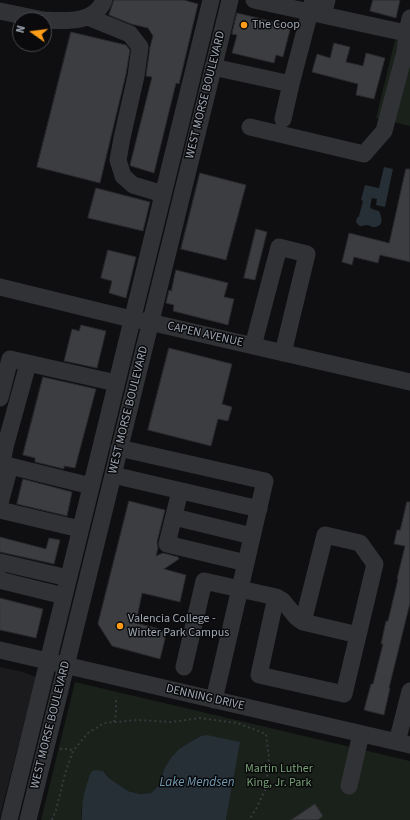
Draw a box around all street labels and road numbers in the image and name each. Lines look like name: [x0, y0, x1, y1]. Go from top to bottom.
street label: WEST MORSE BOULEVARD: [183, 30, 229, 160]
street label: CAPEN AVENUE: [166, 319, 244, 351]
street label: WEST MORSE BOULEVARD: [106, 345, 152, 475]
street label: WEST MORSE BOULEVARD: [28, 660, 74, 790]
street label: DENNING DRIVE: [164, 682, 246, 714]

